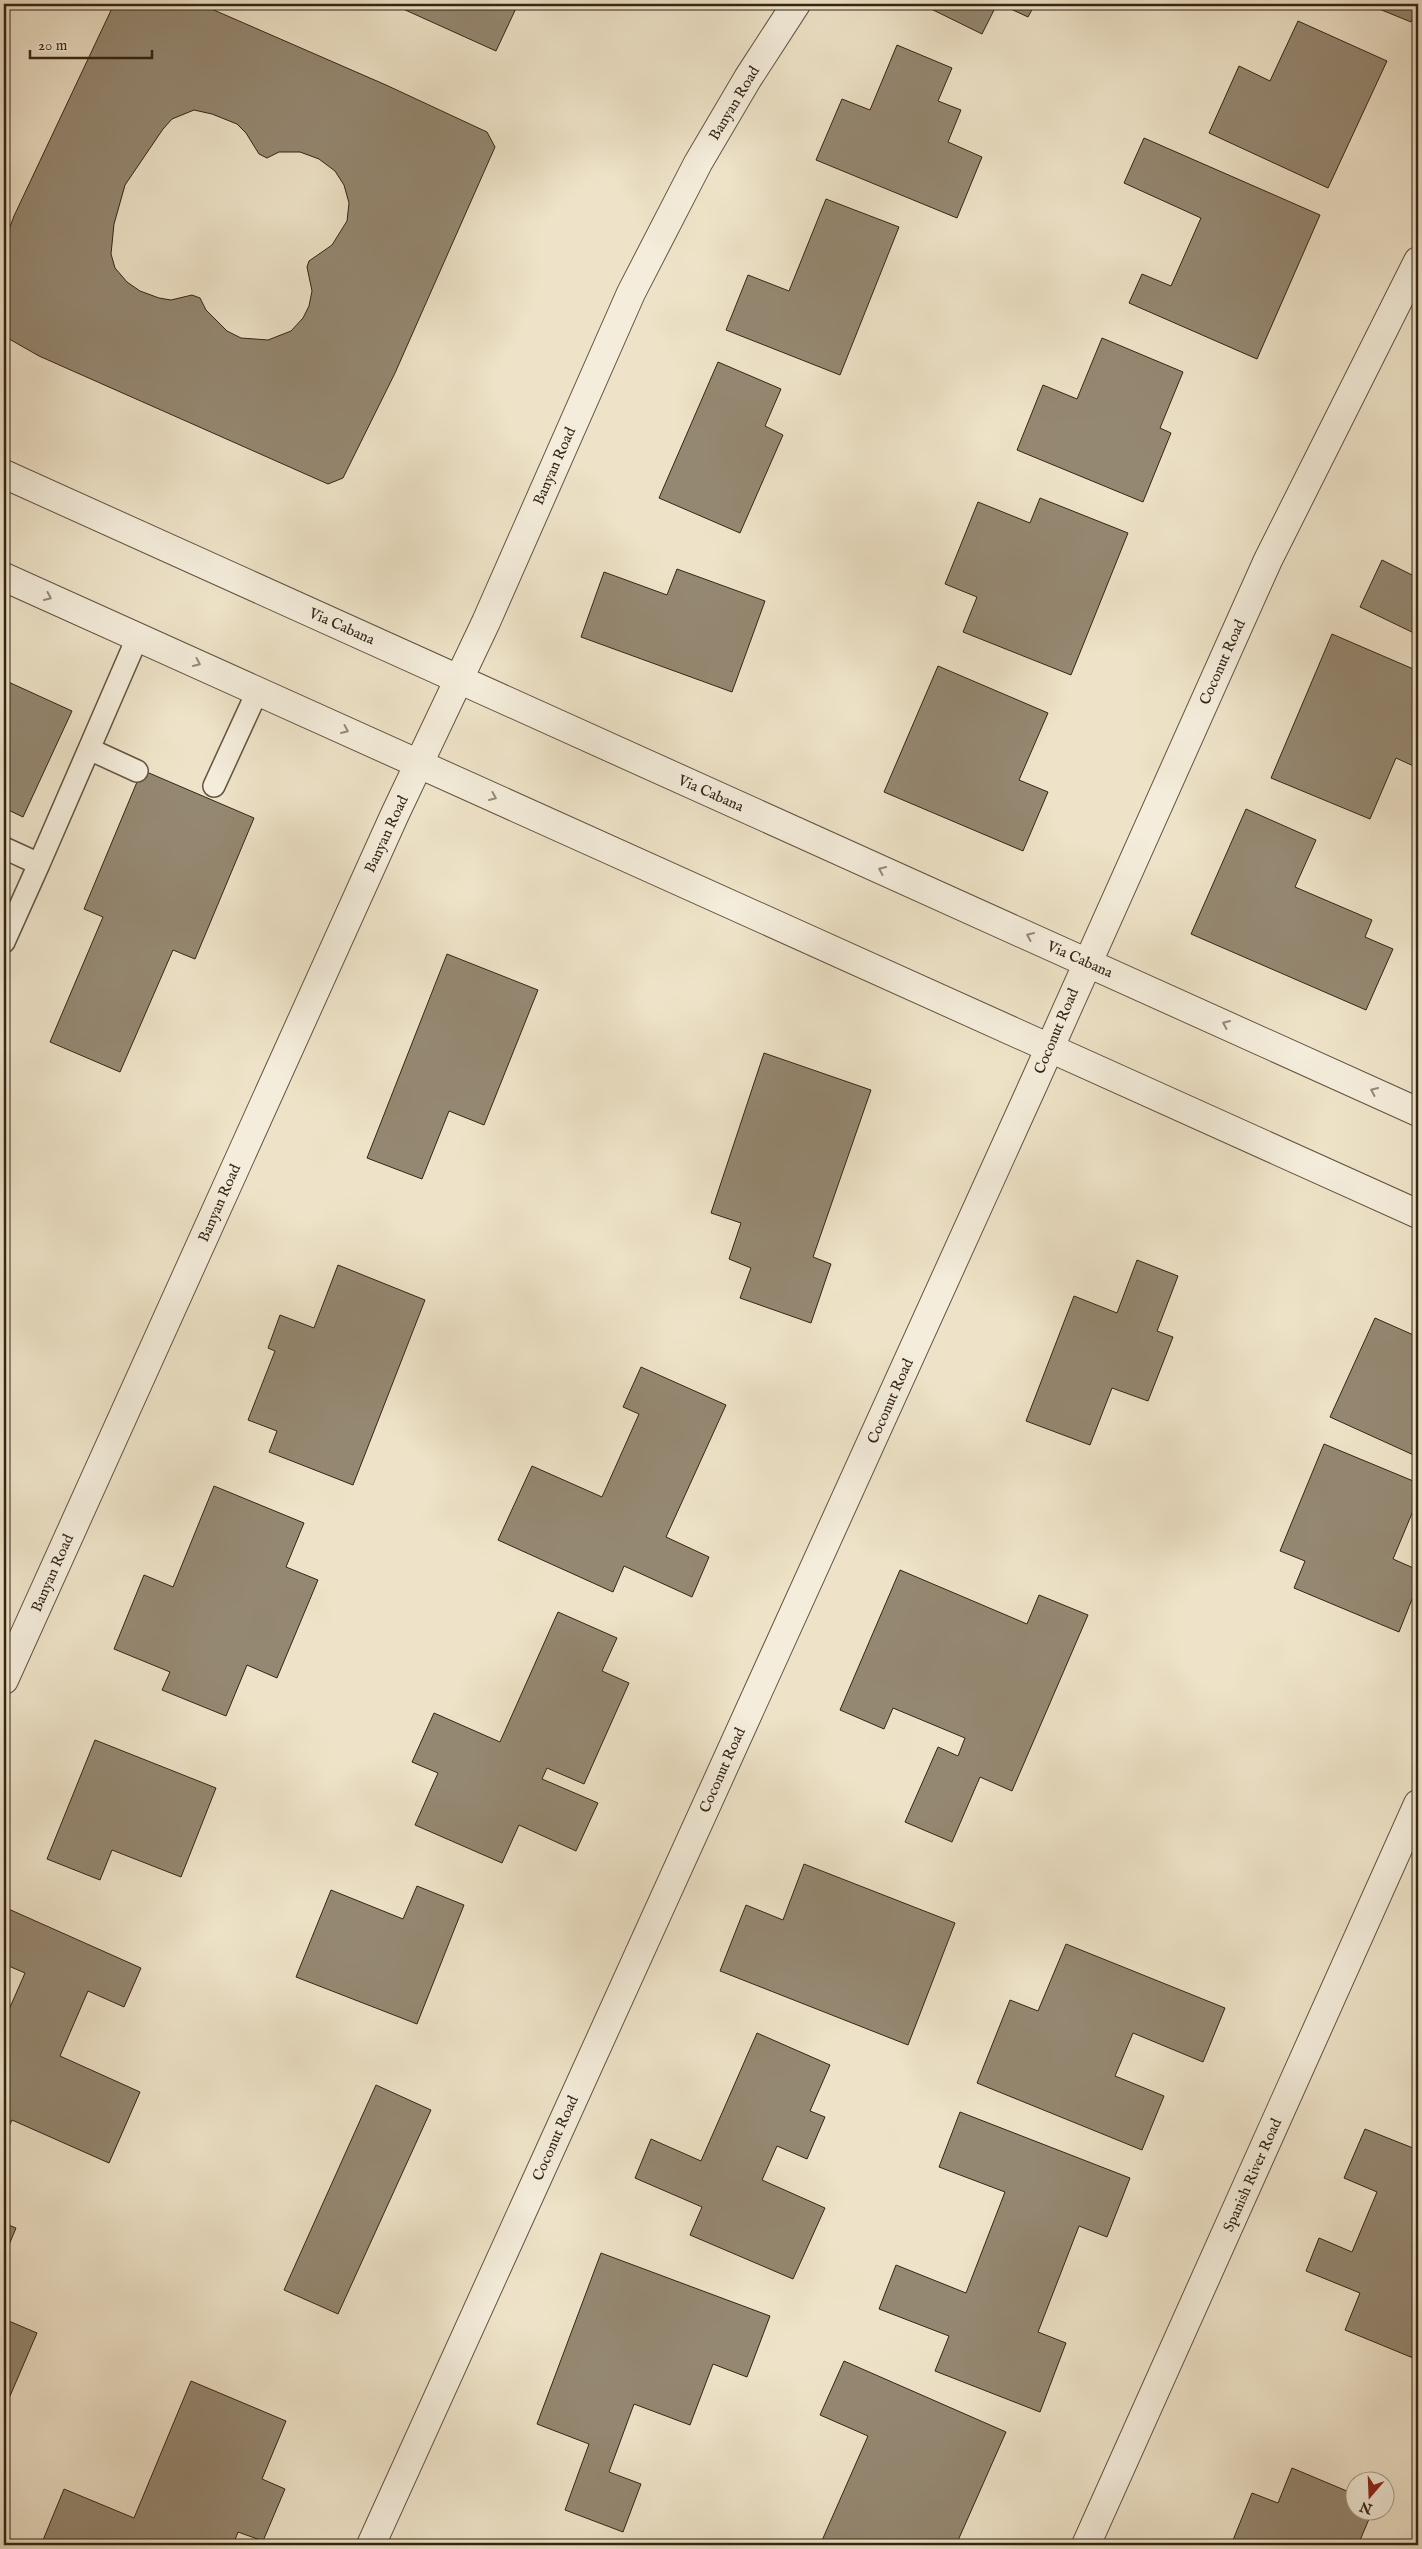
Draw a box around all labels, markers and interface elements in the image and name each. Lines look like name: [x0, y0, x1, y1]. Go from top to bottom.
scale bar: [30, 28, 152, 60]
text: 20 m: [38, 36, 68, 55]
street label: Banyan Road: [705, 62, 765, 144]
street label: Banyan Road: [529, 423, 580, 508]
one-way arrow: [43, 590, 52, 601]
street label: Via Cabana: [305, 603, 378, 650]
street label: Coconut Road: [1195, 616, 1250, 708]
one-way arrow: [192, 656, 201, 667]
one-way arrow: [340, 723, 349, 734]
street label: Via Cabana: [674, 770, 747, 817]
one-way arrow: [488, 790, 497, 801]
street label: Banyan Road: [360, 792, 413, 876]
one-way arrow: [878, 866, 887, 876]
one-way arrow: [1026, 932, 1035, 942]
street label: Via Cabana: [1043, 936, 1116, 983]
street label: Coconut Road: [1030, 985, 1083, 1077]
one-way arrow: [1222, 1020, 1231, 1031]
one-way arrow: [1370, 1087, 1379, 1098]
street label: Banyan Road: [194, 1160, 245, 1245]
street label: Coconut Road: [863, 1355, 918, 1447]
street label: Banyan Road: [27, 1530, 78, 1615]
street label: Coconut Road: [695, 1724, 750, 1816]
street label: Coconut Road: [528, 2092, 583, 2184]
street label: Spanish River Road: [1219, 2115, 1286, 2235]
north arrow: [1344, 2472, 1394, 2522]
text: N: [1357, 2497, 1376, 2518]

